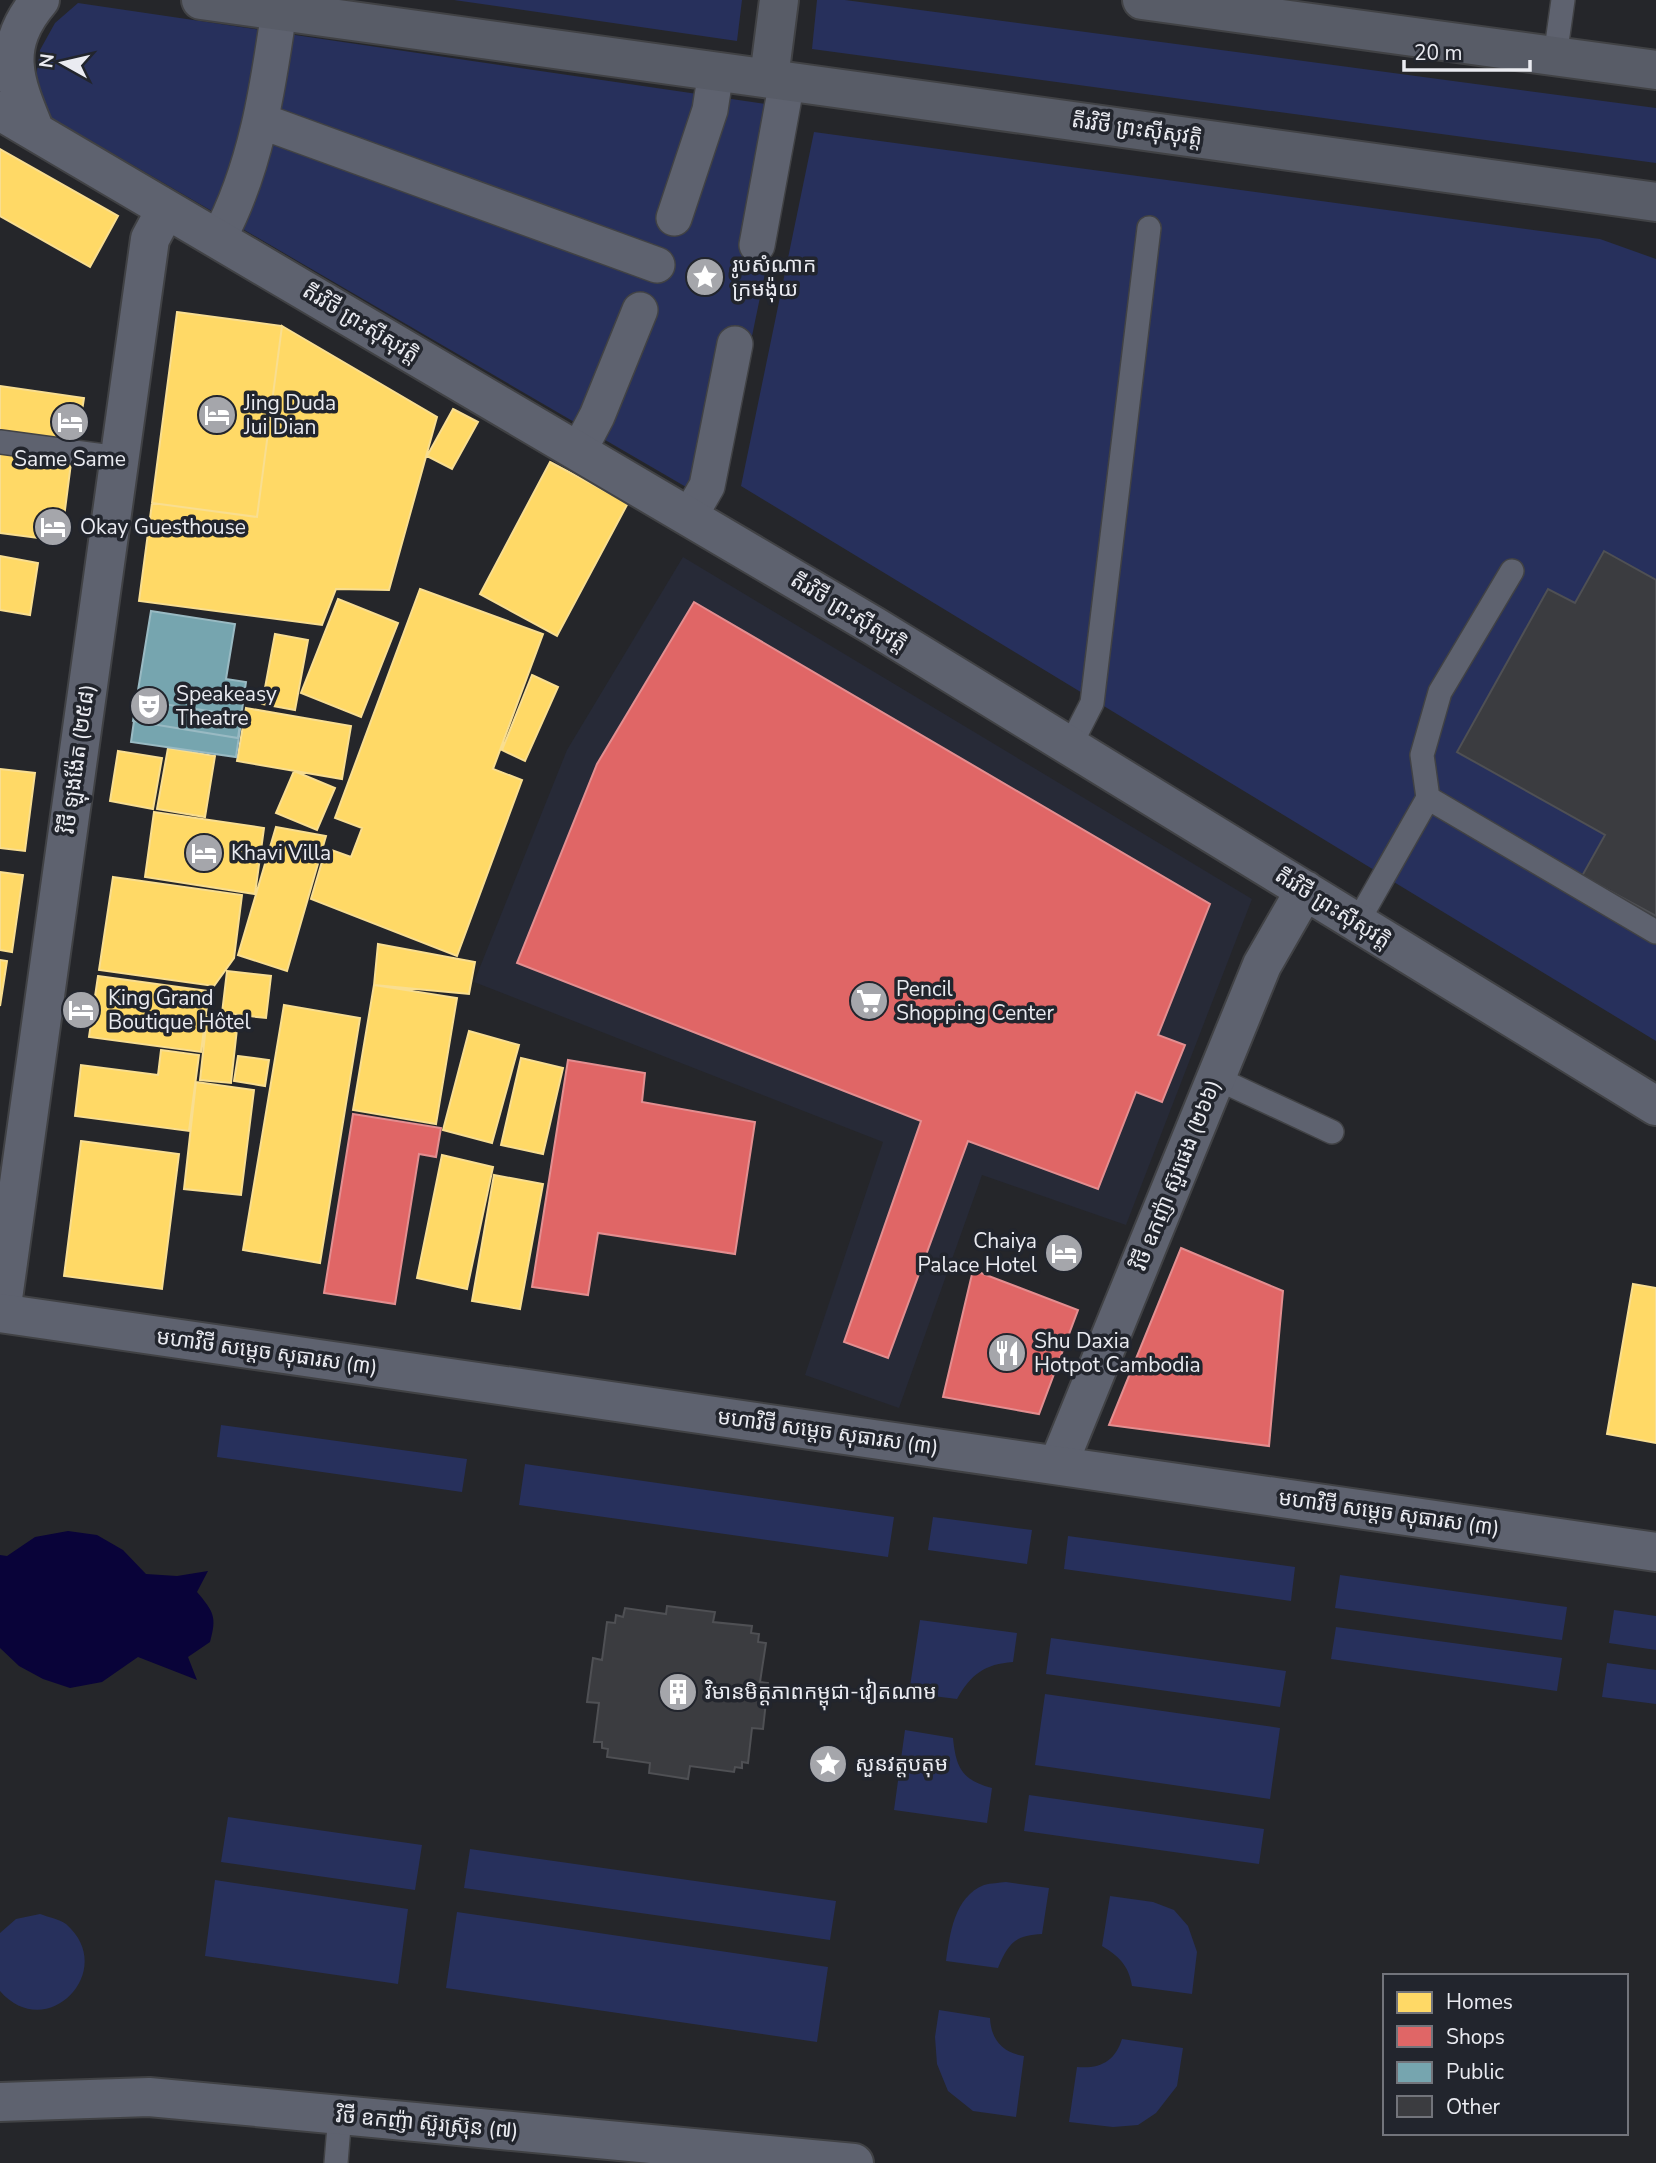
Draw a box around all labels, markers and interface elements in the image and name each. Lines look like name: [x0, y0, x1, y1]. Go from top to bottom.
north arrow: [28, 28, 98, 98]
scale bar: [1404, 28, 1530, 72]
text: 20 m: [1414, 39, 1463, 67]
text: N: [33, 52, 61, 70]
street label: តីរវិថី ព្រះស៊ីសុវត្តិ: [1070, 106, 1204, 152]
place label: រូបសំណាក ក្រមង៉ុយ: [731, 251, 816, 303]
place icon: រូបសំណាក ក្រមង៉ុយ: [684, 256, 726, 298]
street label: តីរវិថី ព្រះស៊ីសុវត្តិ: [297, 277, 425, 369]
place label: Jing Duda Jui Dian: [243, 389, 336, 441]
hotel icon: Jing Duda Jui Dian: [196, 394, 238, 436]
hotel icon: Same Same: [49, 401, 91, 443]
place label: Same Same: [14, 445, 126, 473]
hotel icon: Okay Guesthouse: [32, 506, 74, 548]
place label: Okay Guesthouse: [80, 513, 246, 541]
street label: តីរវិថី ព្រះស៊ីសុវត្តិ: [785, 566, 913, 658]
place label: Speakeasy Theatre: [176, 680, 277, 732]
street label: វិថី ឡុងង៉ែត (២៥៨): [53, 682, 106, 837]
theatre icon: Speakeasy Theatre: [128, 685, 170, 727]
hotel icon: Khavi Villa: [183, 832, 225, 874]
place label: Khavi Villa: [231, 839, 331, 867]
street label: តីរវិថី ព្រះស៊ីសុវត្តិ: [1270, 861, 1396, 955]
place label: Pencil Shopping Center: [896, 975, 1054, 1027]
supermarket icon: Pencil Shopping Center: [848, 980, 890, 1022]
place label: King Grand Boutique Hôtel: [108, 984, 251, 1036]
hotel icon: King Grand Boutique Hôtel: [60, 989, 102, 1031]
street label: វិថី ឧកញ៉ា ស៊ួរផេង (២៦៦): [1125, 1076, 1227, 1275]
place label: Chaiya Palace Hotel: [917, 1227, 1038, 1279]
hotel icon: Chaiya Palace Hotel: [1043, 1232, 1085, 1274]
street label: មហាវិថី សម្តេច សុធារស (៣): [155, 1323, 379, 1381]
place label: Shu Daxia Hotpot Cambodia: [1034, 1327, 1201, 1379]
restaurant icon: Shu Daxia Hotpot Cambodia: [986, 1332, 1028, 1374]
street label: មហាវិថី សម្តេច សុធារស (៣): [716, 1403, 940, 1461]
street label: មហាវិថី សម្តេច សុធារស (៣): [1277, 1484, 1501, 1542]
building icon: វិមានមិត្តភាពកម្ពុជា-វៀតណាម: [657, 1671, 699, 1713]
place label: វិមានមិត្តភាពកម្ពុជា-វៀតណាម: [704, 1678, 937, 1711]
place icon: សួនវត្តបតុម: [807, 1743, 849, 1785]
place label: សួនវត្តបតុម: [855, 1750, 948, 1778]
legend: [1383, 1974, 1628, 2135]
text: Homes: [1446, 1988, 1513, 2016]
text: Shops: [1446, 2023, 1505, 2051]
text: Public: [1446, 2058, 1504, 2086]
text: Other: [1446, 2093, 1501, 2121]
street label: វិថី ឧកញ៉ា ស៊ួរស៊្រុន (៧): [334, 2101, 519, 2145]

